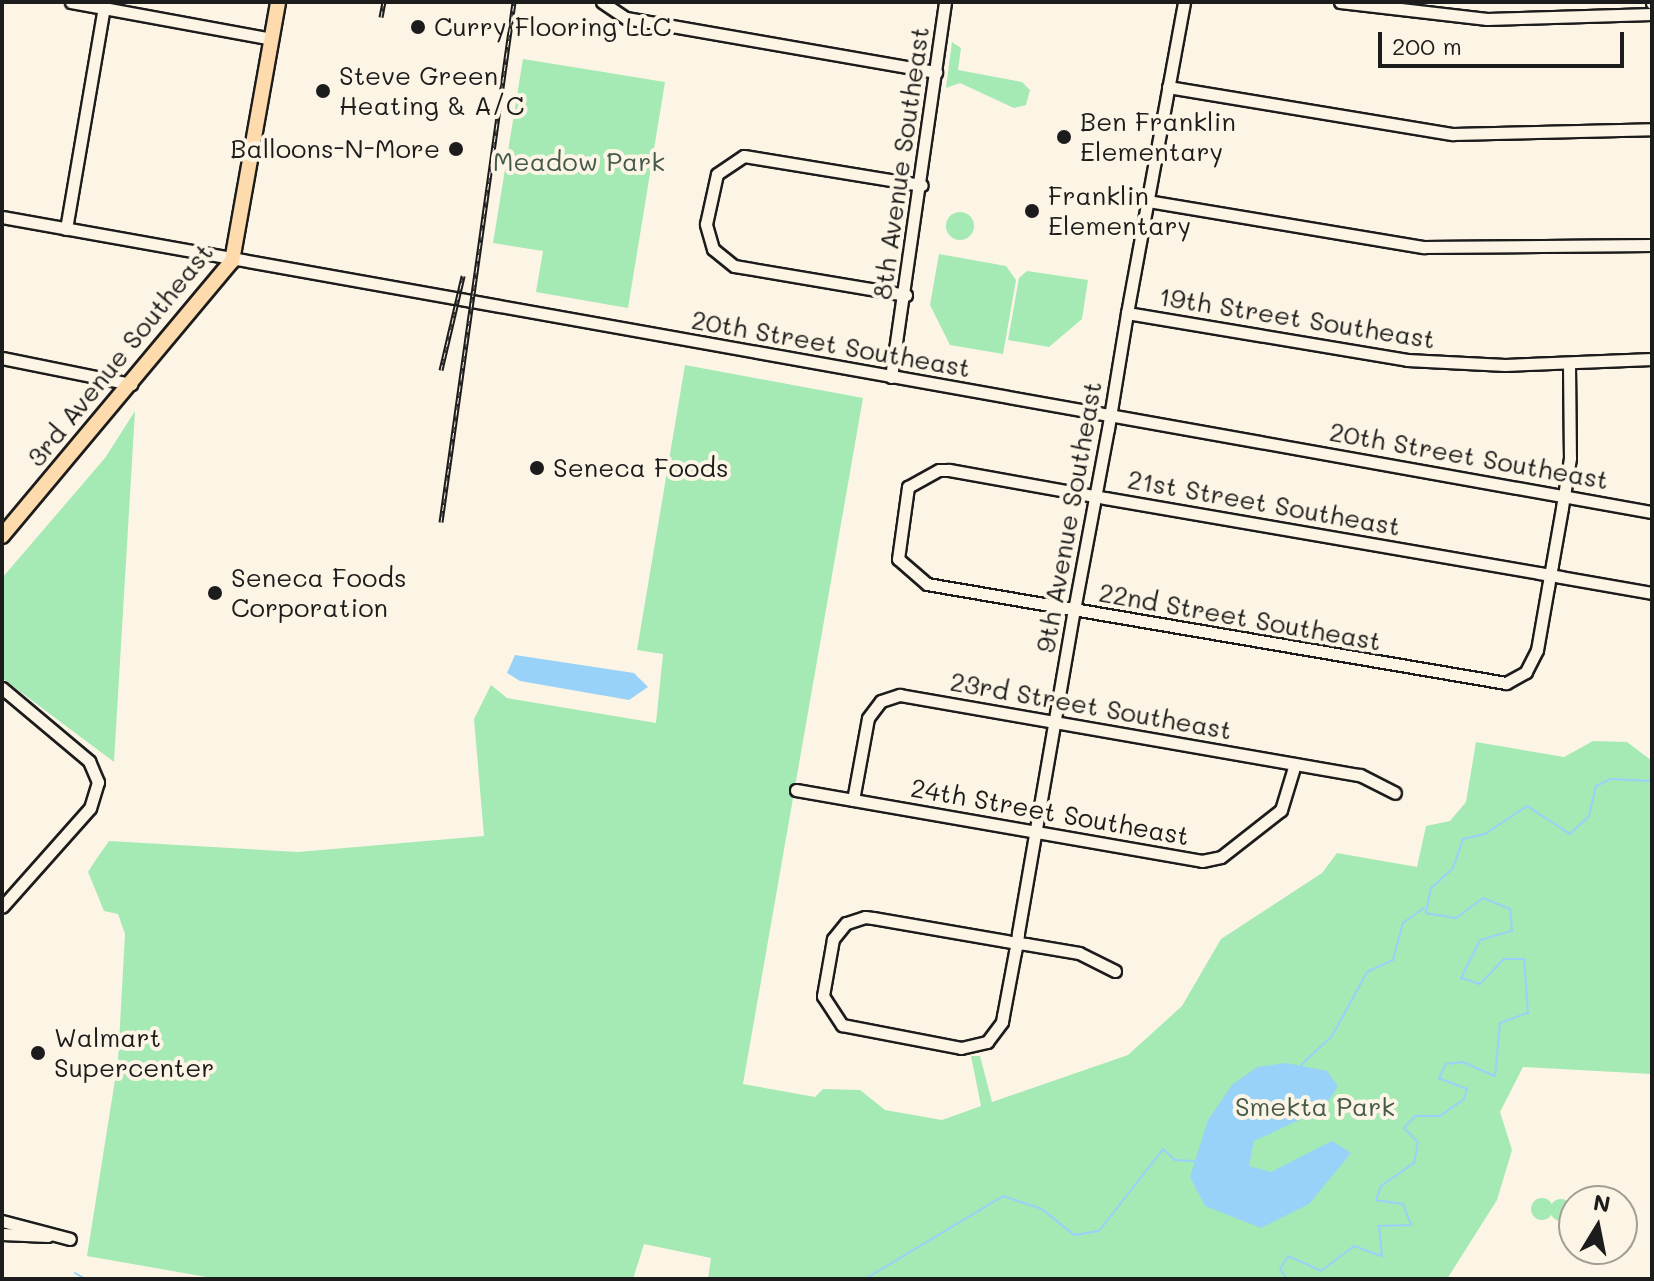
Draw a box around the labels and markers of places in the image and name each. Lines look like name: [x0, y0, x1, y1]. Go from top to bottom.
place label: Curry Flooring LLC: [434, 11, 671, 43]
marker: Curry Flooring LLC: [409, 18, 427, 36]
place label: Steve Green Heating & A/C: [339, 60, 524, 122]
marker: Steve Green Heating & A/C: [314, 82, 332, 100]
place label: Ben Franklin Elementary: [1080, 106, 1236, 168]
marker: Ben Franklin Elementary: [1055, 128, 1073, 146]
place label: Balloons-N-More: [230, 133, 440, 165]
marker: Balloons-N-More: [447, 140, 465, 158]
place label: Franklin Elementary: [1048, 180, 1191, 242]
marker: Franklin Elementary: [1023, 202, 1041, 220]
place label: Seneca Foods: [553, 452, 729, 484]
marker: Seneca Foods: [528, 459, 546, 477]
place label: Seneca Foods Corporation: [231, 562, 407, 624]
marker: Seneca Foods Corporation: [206, 584, 224, 602]
place label: Walmart Supercenter: [54, 1022, 214, 1084]
marker: Walmart Supercenter: [29, 1044, 47, 1062]

